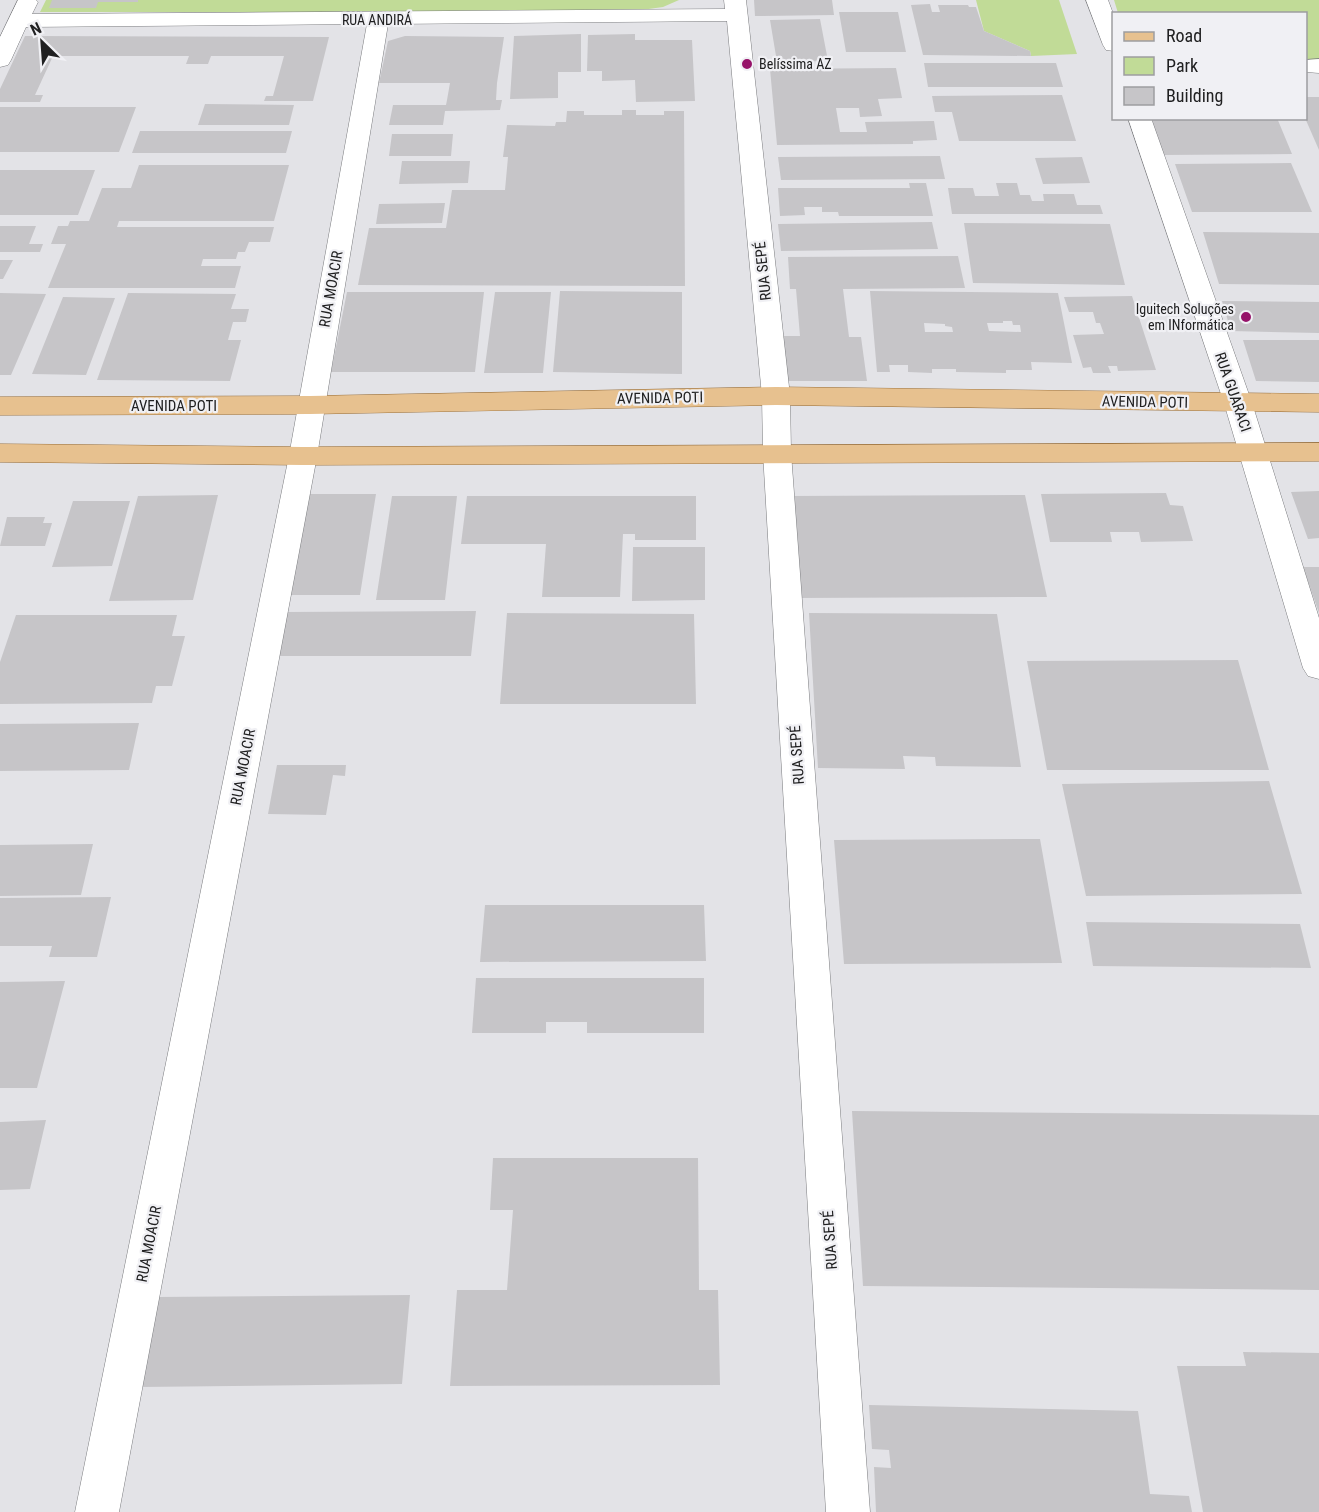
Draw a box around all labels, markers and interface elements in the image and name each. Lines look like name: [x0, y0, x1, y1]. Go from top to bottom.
street label: RUA ANDIRÁ: [342, 11, 412, 28]
north arrow: [12, 12, 72, 72]
legend: [1112, 12, 1307, 120]
text: N: [27, 18, 44, 40]
text: Road: [1166, 25, 1202, 46]
text: Park: [1166, 55, 1198, 76]
place label: Belíssima AZ: [759, 56, 832, 72]
marker: Belíssima AZ: [740, 57, 754, 71]
text: Building: [1166, 85, 1223, 106]
street label: RUA SEPÉ: [751, 241, 775, 301]
street label: RUA MOACIR: [315, 249, 347, 329]
place label: Iguitech Soluções em INformática: [1136, 301, 1234, 333]
marker: Iguitech Soluções em INformática: [1239, 310, 1253, 324]
street label: RUA GUARACI: [1211, 350, 1255, 434]
street label: AVENIDA POTI: [617, 388, 703, 408]
street label: AVENIDA POTI: [1102, 392, 1188, 412]
street label: AVENIDA POTI: [131, 397, 217, 415]
street label: RUA SEPÉ: [786, 725, 808, 785]
street label: RUA MOACIR: [227, 727, 259, 807]
street label: RUA MOACIR: [133, 1204, 165, 1284]
street label: RUA SEPÉ: [819, 1210, 841, 1270]

